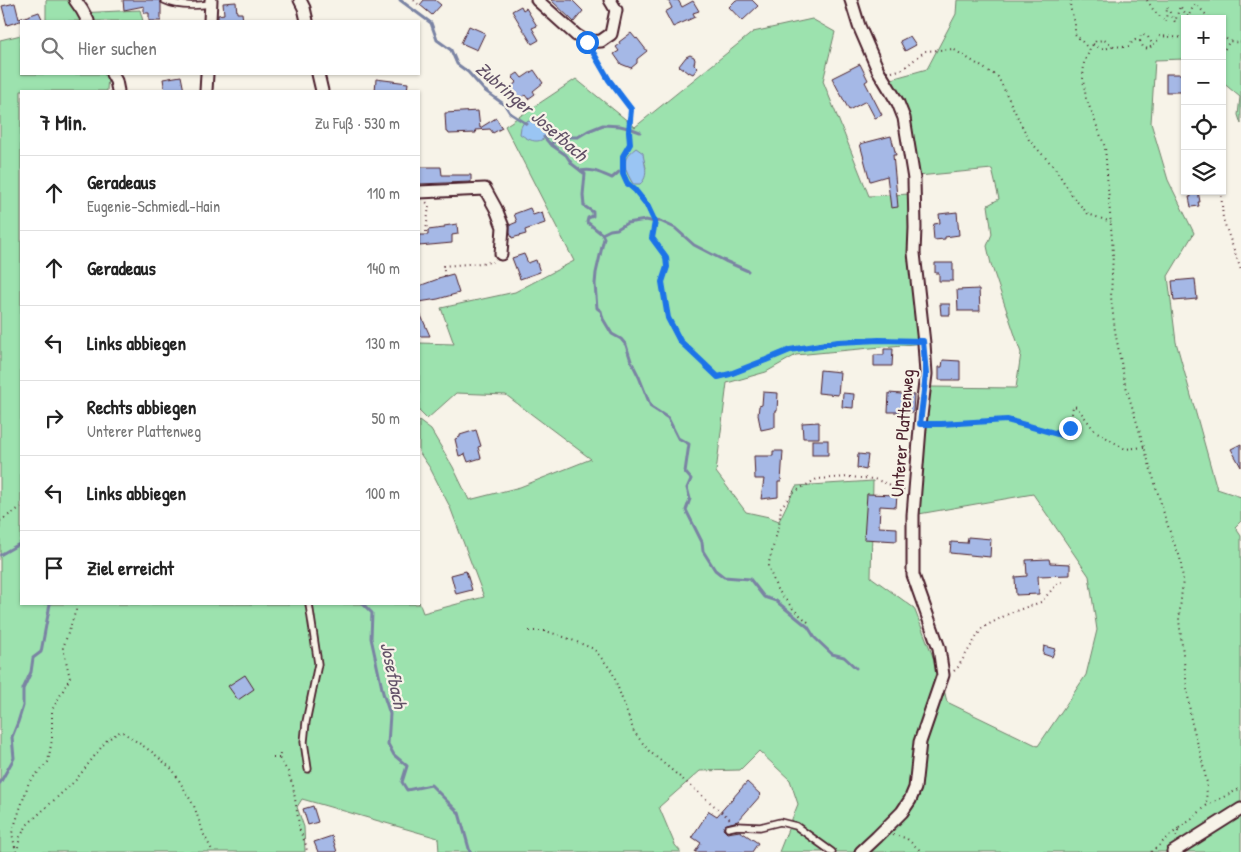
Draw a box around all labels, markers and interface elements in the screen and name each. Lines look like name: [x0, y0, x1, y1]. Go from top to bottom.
map controls: [1181, 15, 1226, 195]
button: +: [1181, 15, 1226, 60]
search box: [20, 20, 420, 75]
route start: [576, 31, 599, 54]
icon: search: [38, 34, 66, 62]
text: Hier suchen: [78, 35, 157, 61]
water label: Zubringer Josefbach: [471, 55, 595, 168]
button: −: [1181, 60, 1226, 105]
button: locate: [1181, 105, 1226, 150]
text: 7 Min.: [40, 108, 86, 137]
text: Zu Fuß · 530 m: [315, 112, 400, 134]
button: layers: [1181, 150, 1226, 195]
text: Geradeaus: [87, 169, 156, 195]
icon: ahead: [40, 179, 68, 207]
text: 110 m: [367, 182, 400, 204]
text: Eugenie-Schmiedl-Hain: [87, 195, 220, 217]
icon: ahead: [40, 254, 68, 282]
text: Geradeaus: [87, 255, 156, 281]
text: 140 m: [366, 257, 400, 279]
icon: left: [40, 329, 68, 357]
text: Links abbiegen: [87, 330, 186, 356]
text: 130 m: [365, 332, 400, 354]
street label: Unterer Plattenweg: [884, 368, 920, 498]
text: Rechts abbiegen: [87, 394, 196, 420]
icon: right: [40, 404, 68, 432]
text: 50 m: [372, 407, 400, 429]
route end: [1059, 417, 1082, 440]
text: Unterer Plattenweg: [87, 420, 201, 442]
icon: left: [40, 479, 68, 507]
text: Links abbiegen: [87, 480, 186, 506]
text: 100 m: [365, 482, 400, 504]
icon: arrive: [40, 554, 68, 582]
text: Ziel erreicht: [87, 555, 174, 581]
water label: Josefbach: [374, 640, 414, 712]

